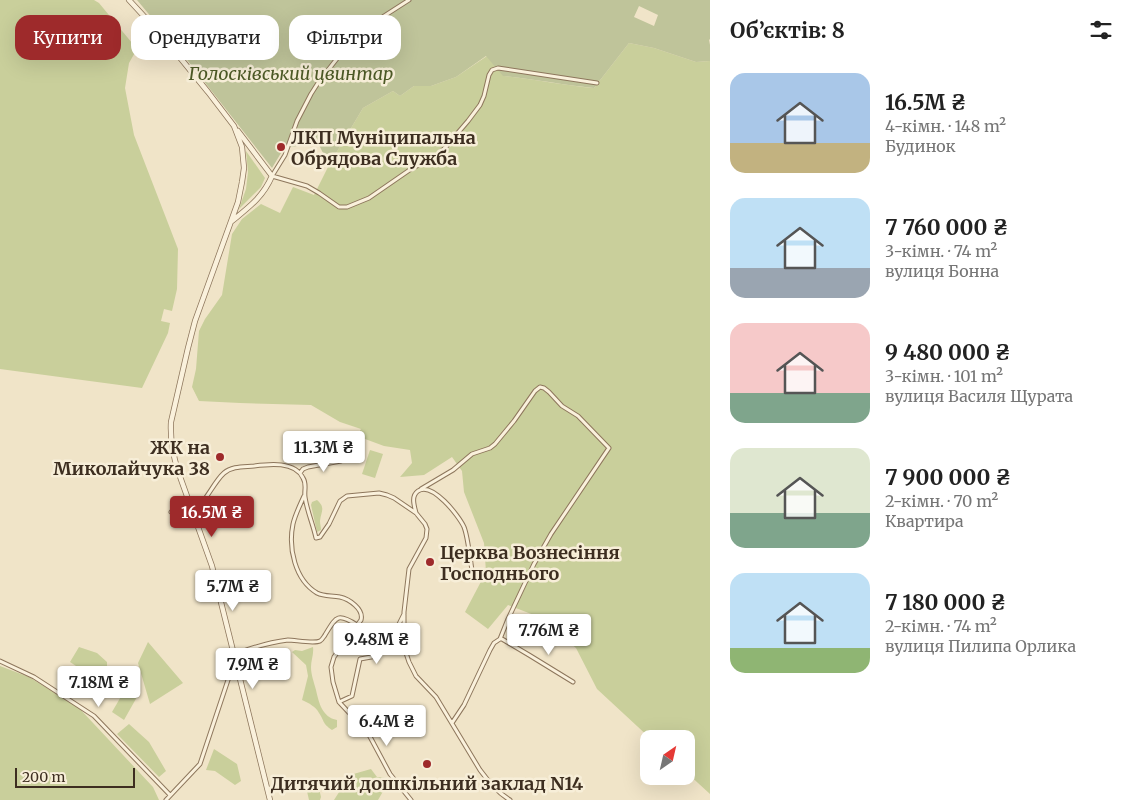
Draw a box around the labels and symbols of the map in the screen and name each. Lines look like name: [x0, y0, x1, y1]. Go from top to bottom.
park label: Голосківський цвинтар: [189, 62, 393, 85]
place label: ЛКП Муніципальна Обрядова Служба: [291, 126, 476, 170]
marker: ЛКП Муніципальна Обрядова Служба: [275, 141, 287, 153]
pin: 11.3M ₴: [278, 430, 370, 473]
place label: ЖК на Миколайчука 38: [53, 436, 210, 480]
marker: ЖК на Миколайчука 38: [214, 451, 226, 463]
pin: 16.5M ₴: [166, 496, 258, 538]
place label: Церква Вознесіння Господнього: [440, 541, 620, 585]
marker: Церква Вознесіння Господнього: [424, 556, 436, 568]
pin: 5.7M ₴: [192, 570, 274, 612]
pin: 7.76M ₴: [503, 614, 595, 656]
pin: 9.48M ₴: [331, 622, 423, 665]
pin: 7.9M ₴: [212, 648, 294, 690]
pin: 7.18M ₴: [53, 666, 145, 708]
pin: 6.4M ₴: [346, 704, 428, 747]
north arrow: [640, 730, 695, 785]
marker: Дитячий дошкільний заклад N14: [421, 758, 433, 770]
scale bar: [15, 765, 135, 788]
place label: Дитячий дошкільний заклад N14: [271, 772, 584, 795]

